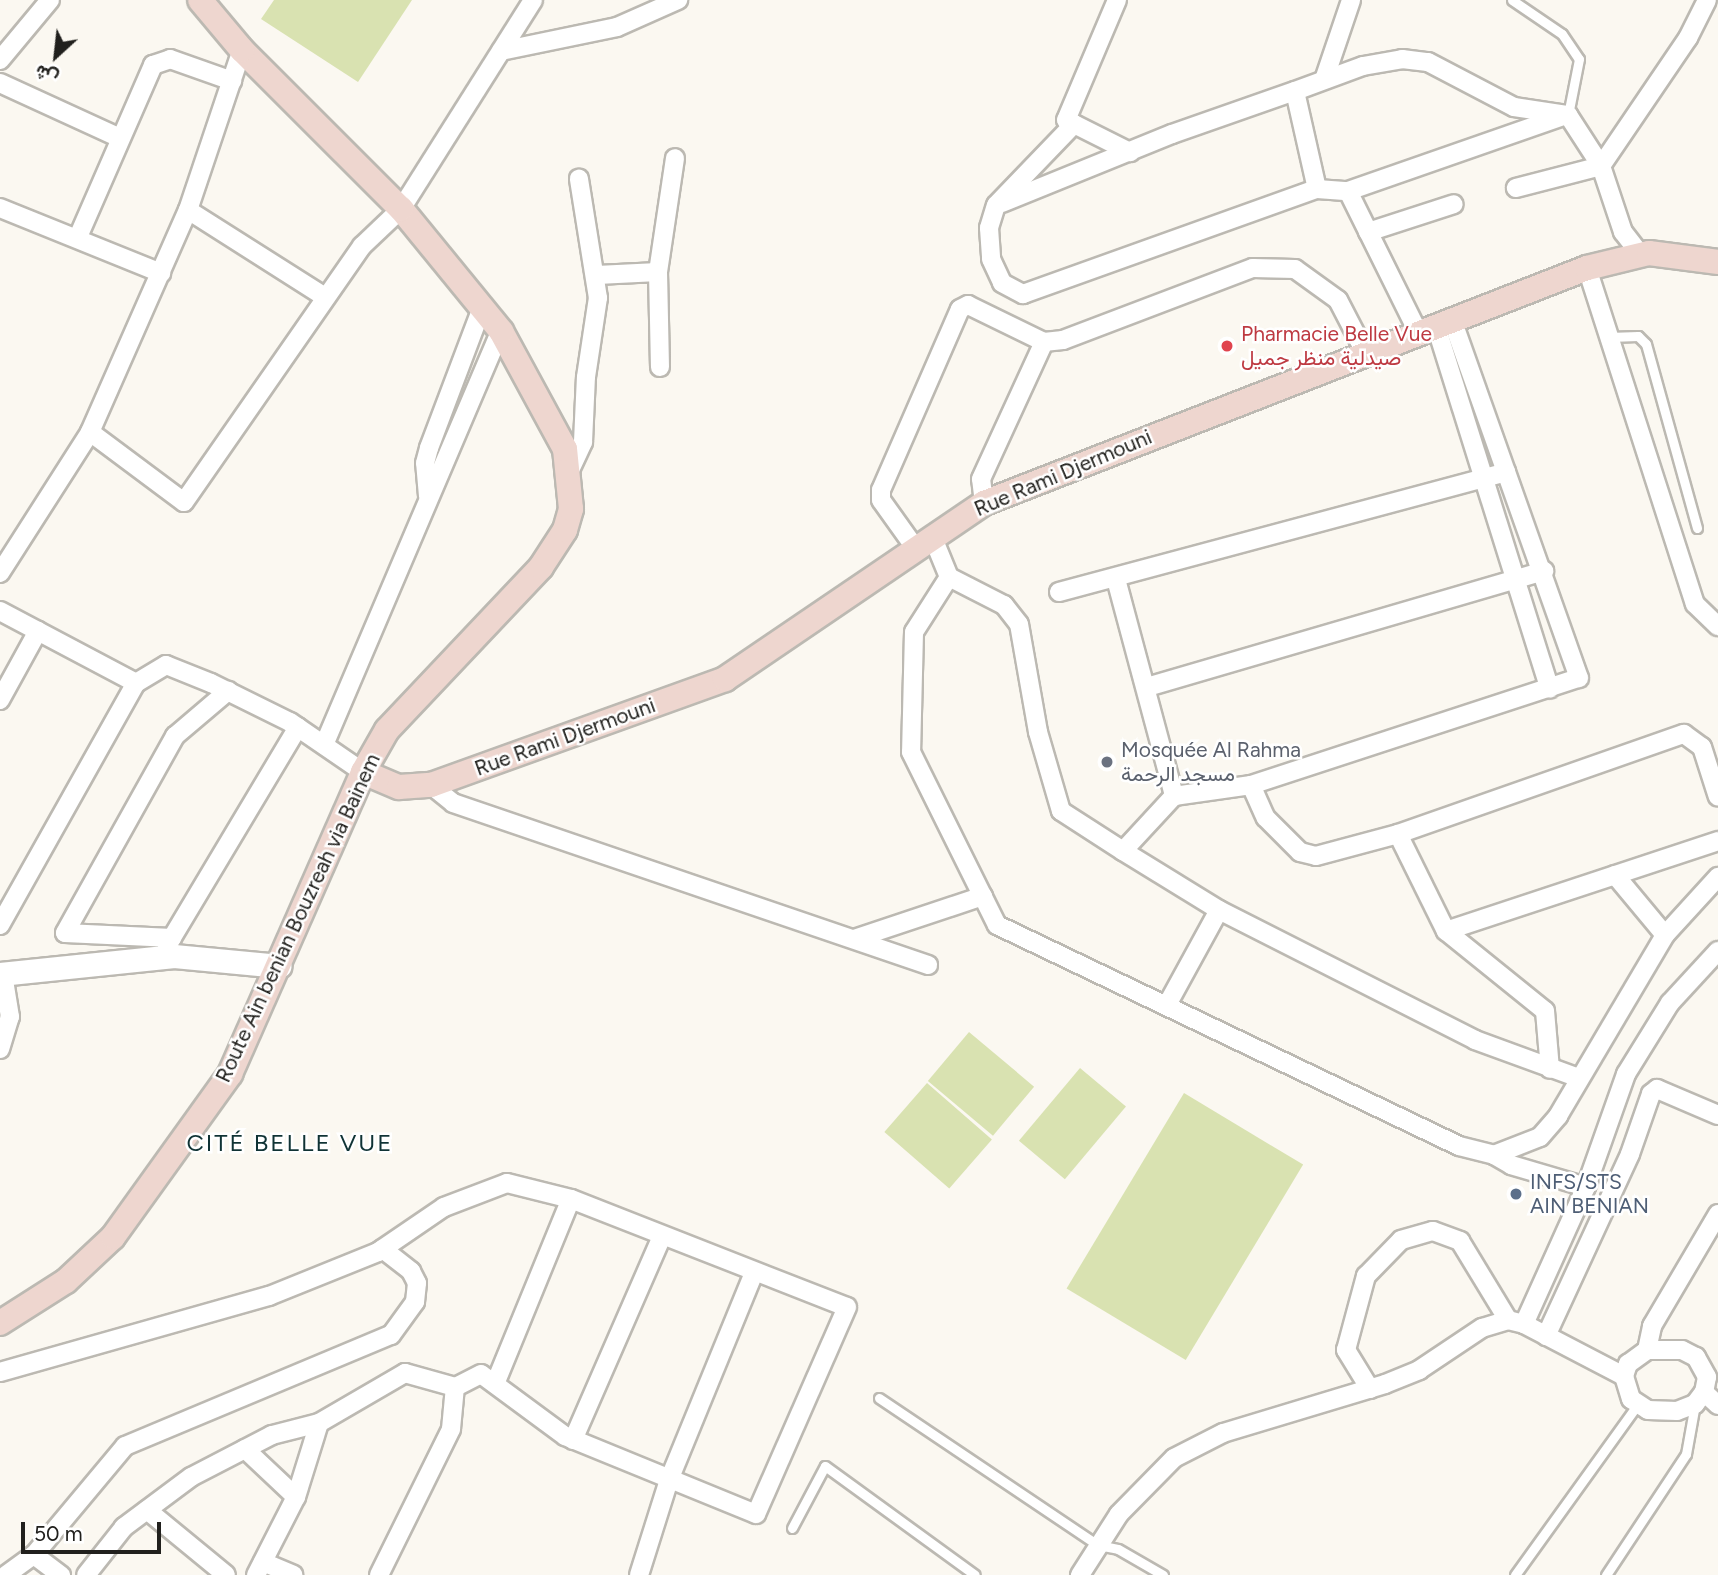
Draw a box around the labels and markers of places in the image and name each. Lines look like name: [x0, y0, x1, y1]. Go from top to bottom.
place label: Pharmacie Belle Vue صيدلية منظر جميل: [1241, 321, 1432, 371]
marker: Pharmacie Belle Vue صيدلية منظر جميل: [1219, 338, 1235, 354]
place label: Mosquée Al Rahma مسجد الرحمة: [1121, 737, 1301, 787]
marker: Mosquée Al Rahma مسجد الرحمة: [1099, 754, 1115, 770]
place label: INFS/STS AIN BENIAN: [1530, 1169, 1649, 1219]
marker: INFS/STS AIN BENIAN: [1508, 1186, 1524, 1202]

